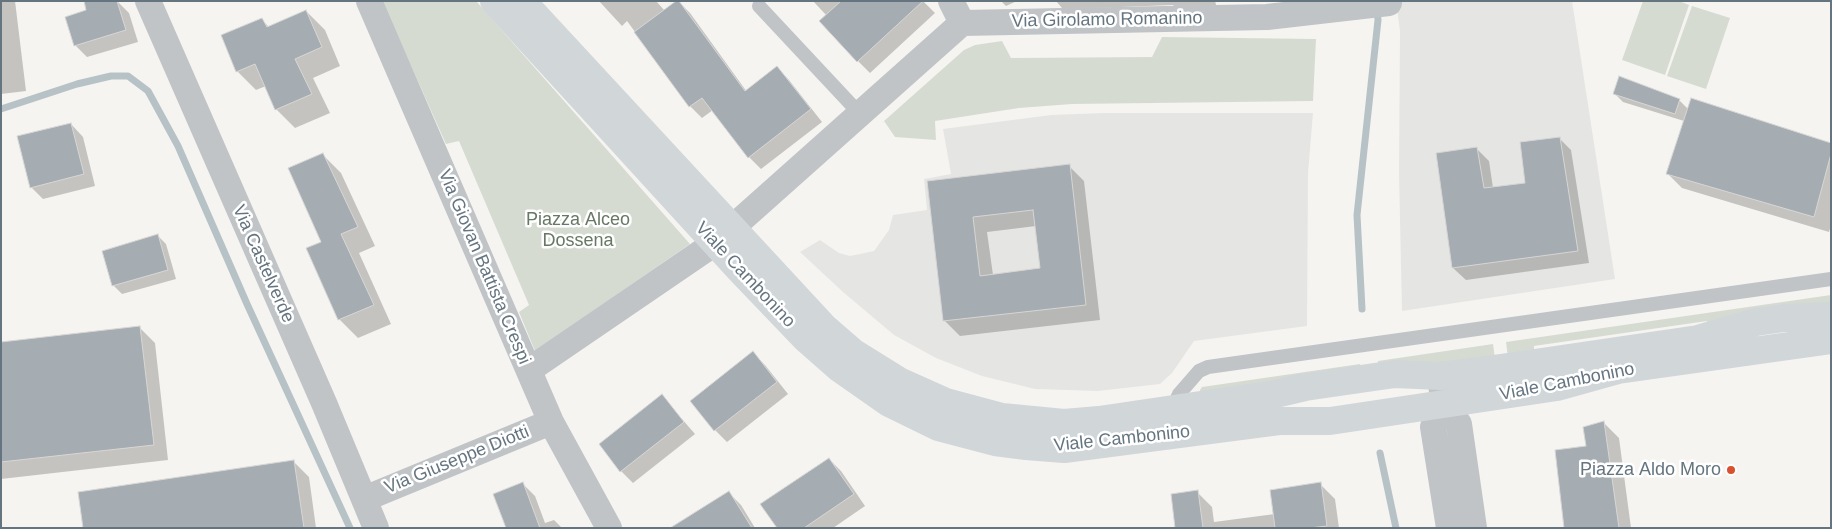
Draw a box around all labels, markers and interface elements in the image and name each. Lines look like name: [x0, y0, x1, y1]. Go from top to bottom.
street label: Via Girolamo Romanino: [1011, 8, 1203, 32]
street label: Via Giovan Battista Crespi: [433, 166, 535, 368]
street label: Via Castelverde: [227, 202, 299, 326]
park label: Piazza Alceo Dossena: [526, 209, 630, 252]
street label: Viale Cambonino: [690, 218, 800, 332]
street label: Viale Cambonino: [1498, 358, 1636, 406]
street label: Via Giuseppe Diotti: [382, 421, 532, 499]
street label: Viale Cambonino: [1053, 421, 1191, 457]
place label: Piazza Aldo Moro: [1580, 459, 1721, 481]
marker: Piazza Aldo Moro: [1725, 464, 1737, 476]

